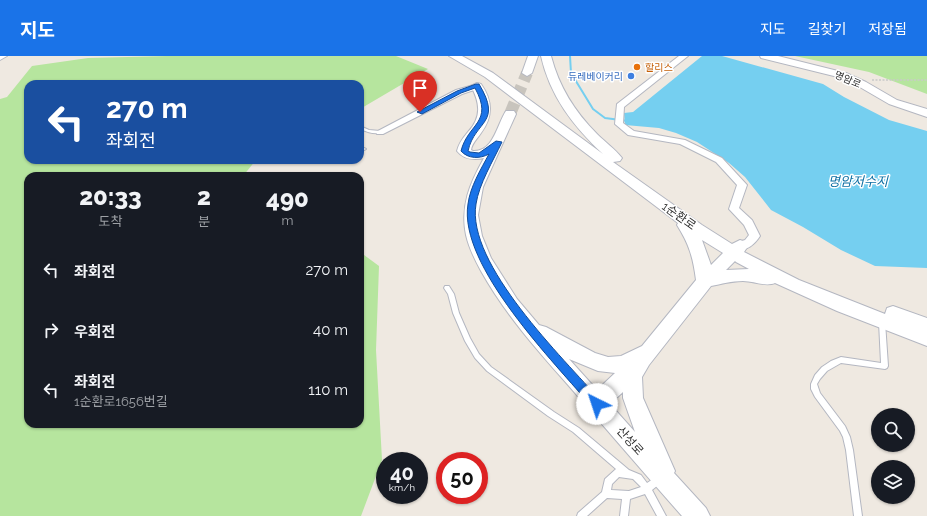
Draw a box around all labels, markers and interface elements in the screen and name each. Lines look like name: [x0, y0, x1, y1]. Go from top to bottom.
text: 지도: [20, 19, 55, 41]
text: 지도: [760, 21, 786, 37]
text: 길찾기: [808, 21, 846, 37]
text: 저장됨: [868, 21, 907, 37]
marker: 할리스: [632, 62, 642, 72]
place label: 할리스: [645, 62, 673, 73]
street label: 명암로: [833, 69, 863, 90]
pin: [403, 71, 437, 112]
place label: 듀레베이커리: [568, 71, 623, 82]
marker: 듀레베이커리: [626, 71, 636, 81]
icon: arrive: [409, 77, 431, 99]
text: 270 m: [106, 92, 187, 125]
icon: left: [40, 96, 92, 148]
text: 좌회전: [106, 130, 156, 151]
water label: 명암저수지: [828, 174, 889, 189]
text: 20:33: [79, 182, 142, 211]
text: 2: [197, 182, 211, 211]
text: 490: [266, 184, 309, 213]
street label: 1순환로: [659, 199, 699, 233]
text: m: [281, 213, 293, 228]
text: 도착: [99, 214, 122, 229]
text: 분: [198, 214, 210, 229]
icon: left: [40, 259, 62, 281]
text: 270 m: [305, 261, 348, 279]
text: 좌회전: [74, 263, 115, 281]
icon: right: [40, 319, 62, 341]
text: 40 m: [313, 321, 348, 339]
text: 우회전: [74, 323, 115, 341]
text: 좌회전: [74, 373, 115, 391]
icon: left: [40, 379, 62, 401]
text: 110 m: [308, 381, 348, 399]
position arrow: [576, 383, 618, 425]
text: 1순환로1656번길: [74, 394, 168, 409]
map controls: [871, 408, 915, 504]
button: search: [871, 408, 915, 452]
street label: 산성로: [614, 424, 646, 458]
speed limit sign: 50: [436, 452, 488, 504]
button: layers: [871, 460, 915, 504]
text: 40: [390, 461, 414, 485]
text: km/h: [389, 482, 415, 493]

